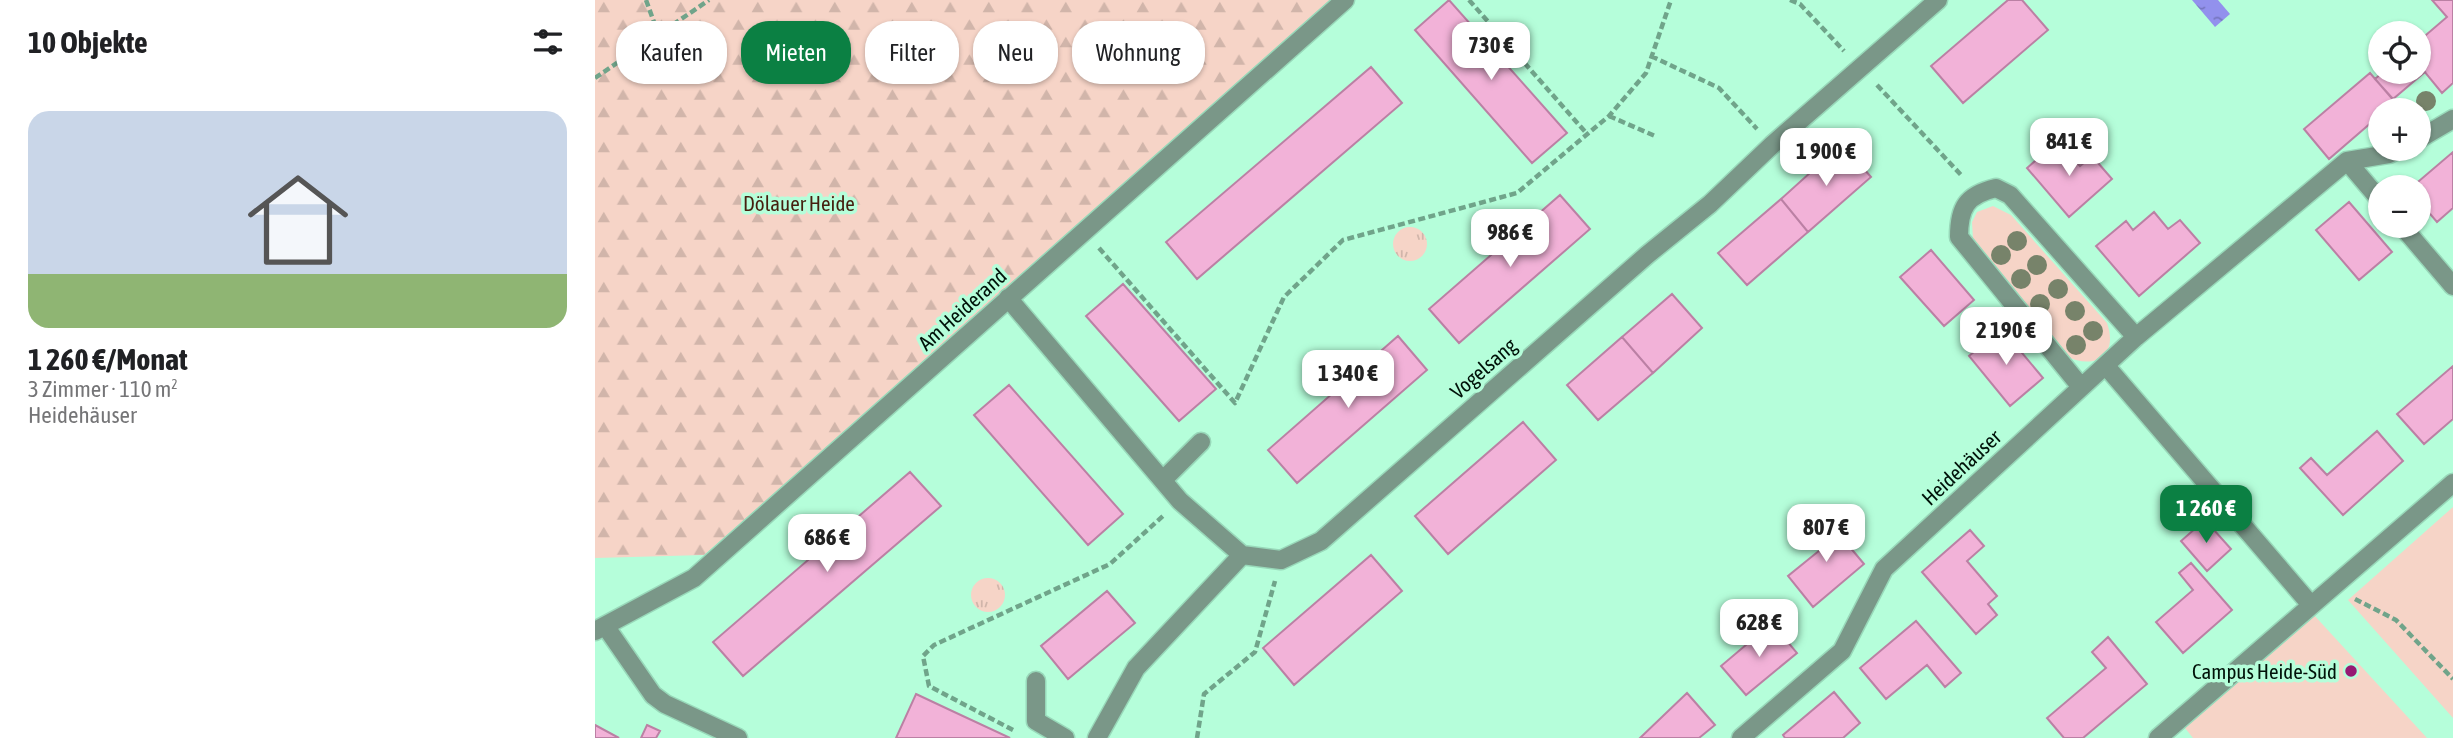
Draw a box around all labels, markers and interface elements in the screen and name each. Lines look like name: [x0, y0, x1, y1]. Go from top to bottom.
chip: Kaufen: [616, 21, 727, 84]
chip: Mieten: [741, 21, 851, 84]
chip: Filter: [865, 21, 959, 84]
chip: Neu: [973, 21, 1058, 84]
chip: Wohnung: [1072, 21, 1205, 84]
map controls: [2368, 21, 2431, 238]
button: locate: [2368, 21, 2431, 84]
pin: 730 €: [1442, 22, 1540, 82]
icon: filters: [529, 23, 567, 61]
text: 10 Objekte: [28, 25, 148, 59]
text: 730 €: [1468, 32, 1514, 58]
button: +: [2368, 98, 2431, 161]
pin: 841 €: [2020, 118, 2118, 178]
pin: 1 900 €: [1761, 128, 1891, 188]
text: 841 €: [2046, 128, 2092, 154]
text: 1 900 €: [1796, 138, 1856, 164]
icon: home: [235, 157, 361, 283]
button: −: [2368, 175, 2431, 238]
park label: Dölauer Heide: [743, 191, 855, 215]
pin: 986 €: [1461, 210, 1559, 269]
text: 986 €: [1487, 219, 1533, 245]
street label: Am Heiderand: [913, 263, 1011, 355]
pin: 2 190 €: [1941, 308, 2071, 367]
text: 2 190 €: [1976, 317, 2036, 343]
street label: Vogelsang: [1445, 333, 1521, 403]
text: 1 260 €/Monat: [28, 342, 188, 376]
pin: 1 340 €: [1283, 350, 1413, 410]
text: 1 340 €: [1318, 360, 1378, 386]
text: 3 Zimmer · 110 m²: [28, 376, 178, 402]
text: Heidehäuser: [28, 402, 137, 428]
street label: Heidehäuser: [1917, 424, 2006, 510]
pin: 1 260 €: [2141, 486, 2271, 545]
text: 1 260 €: [2176, 495, 2236, 521]
pin: 807 €: [1777, 504, 1875, 564]
pin: 686 €: [778, 514, 876, 574]
text: 807 €: [1803, 514, 1849, 540]
text: 686 €: [804, 524, 850, 550]
pin: 628 €: [1710, 600, 1808, 659]
text: 628 €: [1736, 609, 1782, 635]
place label: Campus Heide-Süd: [2192, 659, 2337, 683]
marker: Campus Heide-Süd: [2343, 663, 2359, 679]

